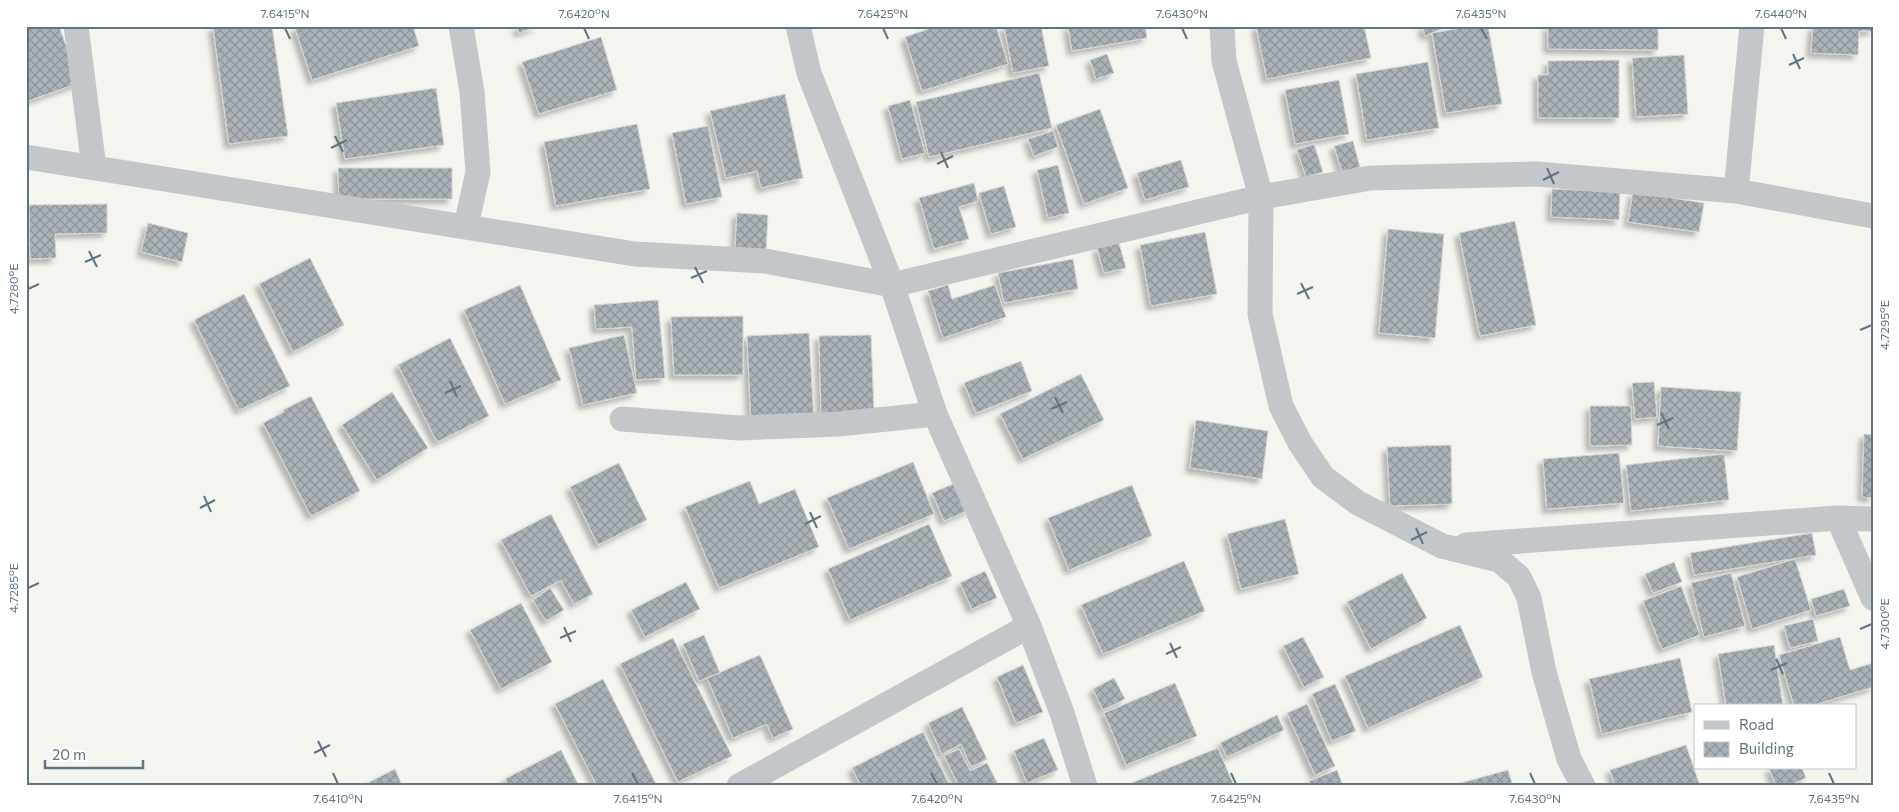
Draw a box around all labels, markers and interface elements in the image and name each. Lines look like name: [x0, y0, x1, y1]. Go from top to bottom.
text: 7.6415°N: [261, 6, 310, 20]
text: 7.6420°N: [558, 6, 610, 20]
text: 7.6425°N: [858, 6, 908, 20]
text: 7.6430°N: [1156, 6, 1208, 20]
text: 7.6435°N: [1455, 6, 1507, 20]
text: 7.6440°N: [1755, 6, 1807, 20]
text: 4.7280°E: [6, 264, 20, 314]
text: 4.7295°E: [1877, 300, 1891, 350]
text: 4.7285°E: [6, 563, 20, 613]
text: 4.7300°E: [1877, 598, 1891, 650]
legend: [1694, 704, 1856, 770]
text: Road: [1739, 715, 1774, 733]
scale bar: [45, 737, 142, 769]
text: Building: [1739, 739, 1794, 757]
text: 20 m: [52, 745, 86, 763]
text: 7.6410°N: [313, 791, 363, 805]
text: 7.6415°N: [614, 791, 663, 805]
text: 7.6420°N: [911, 791, 963, 805]
text: 7.6425°N: [1211, 791, 1261, 805]
text: 7.6430°N: [1509, 791, 1561, 805]
text: 7.6435°N: [1808, 791, 1860, 805]

